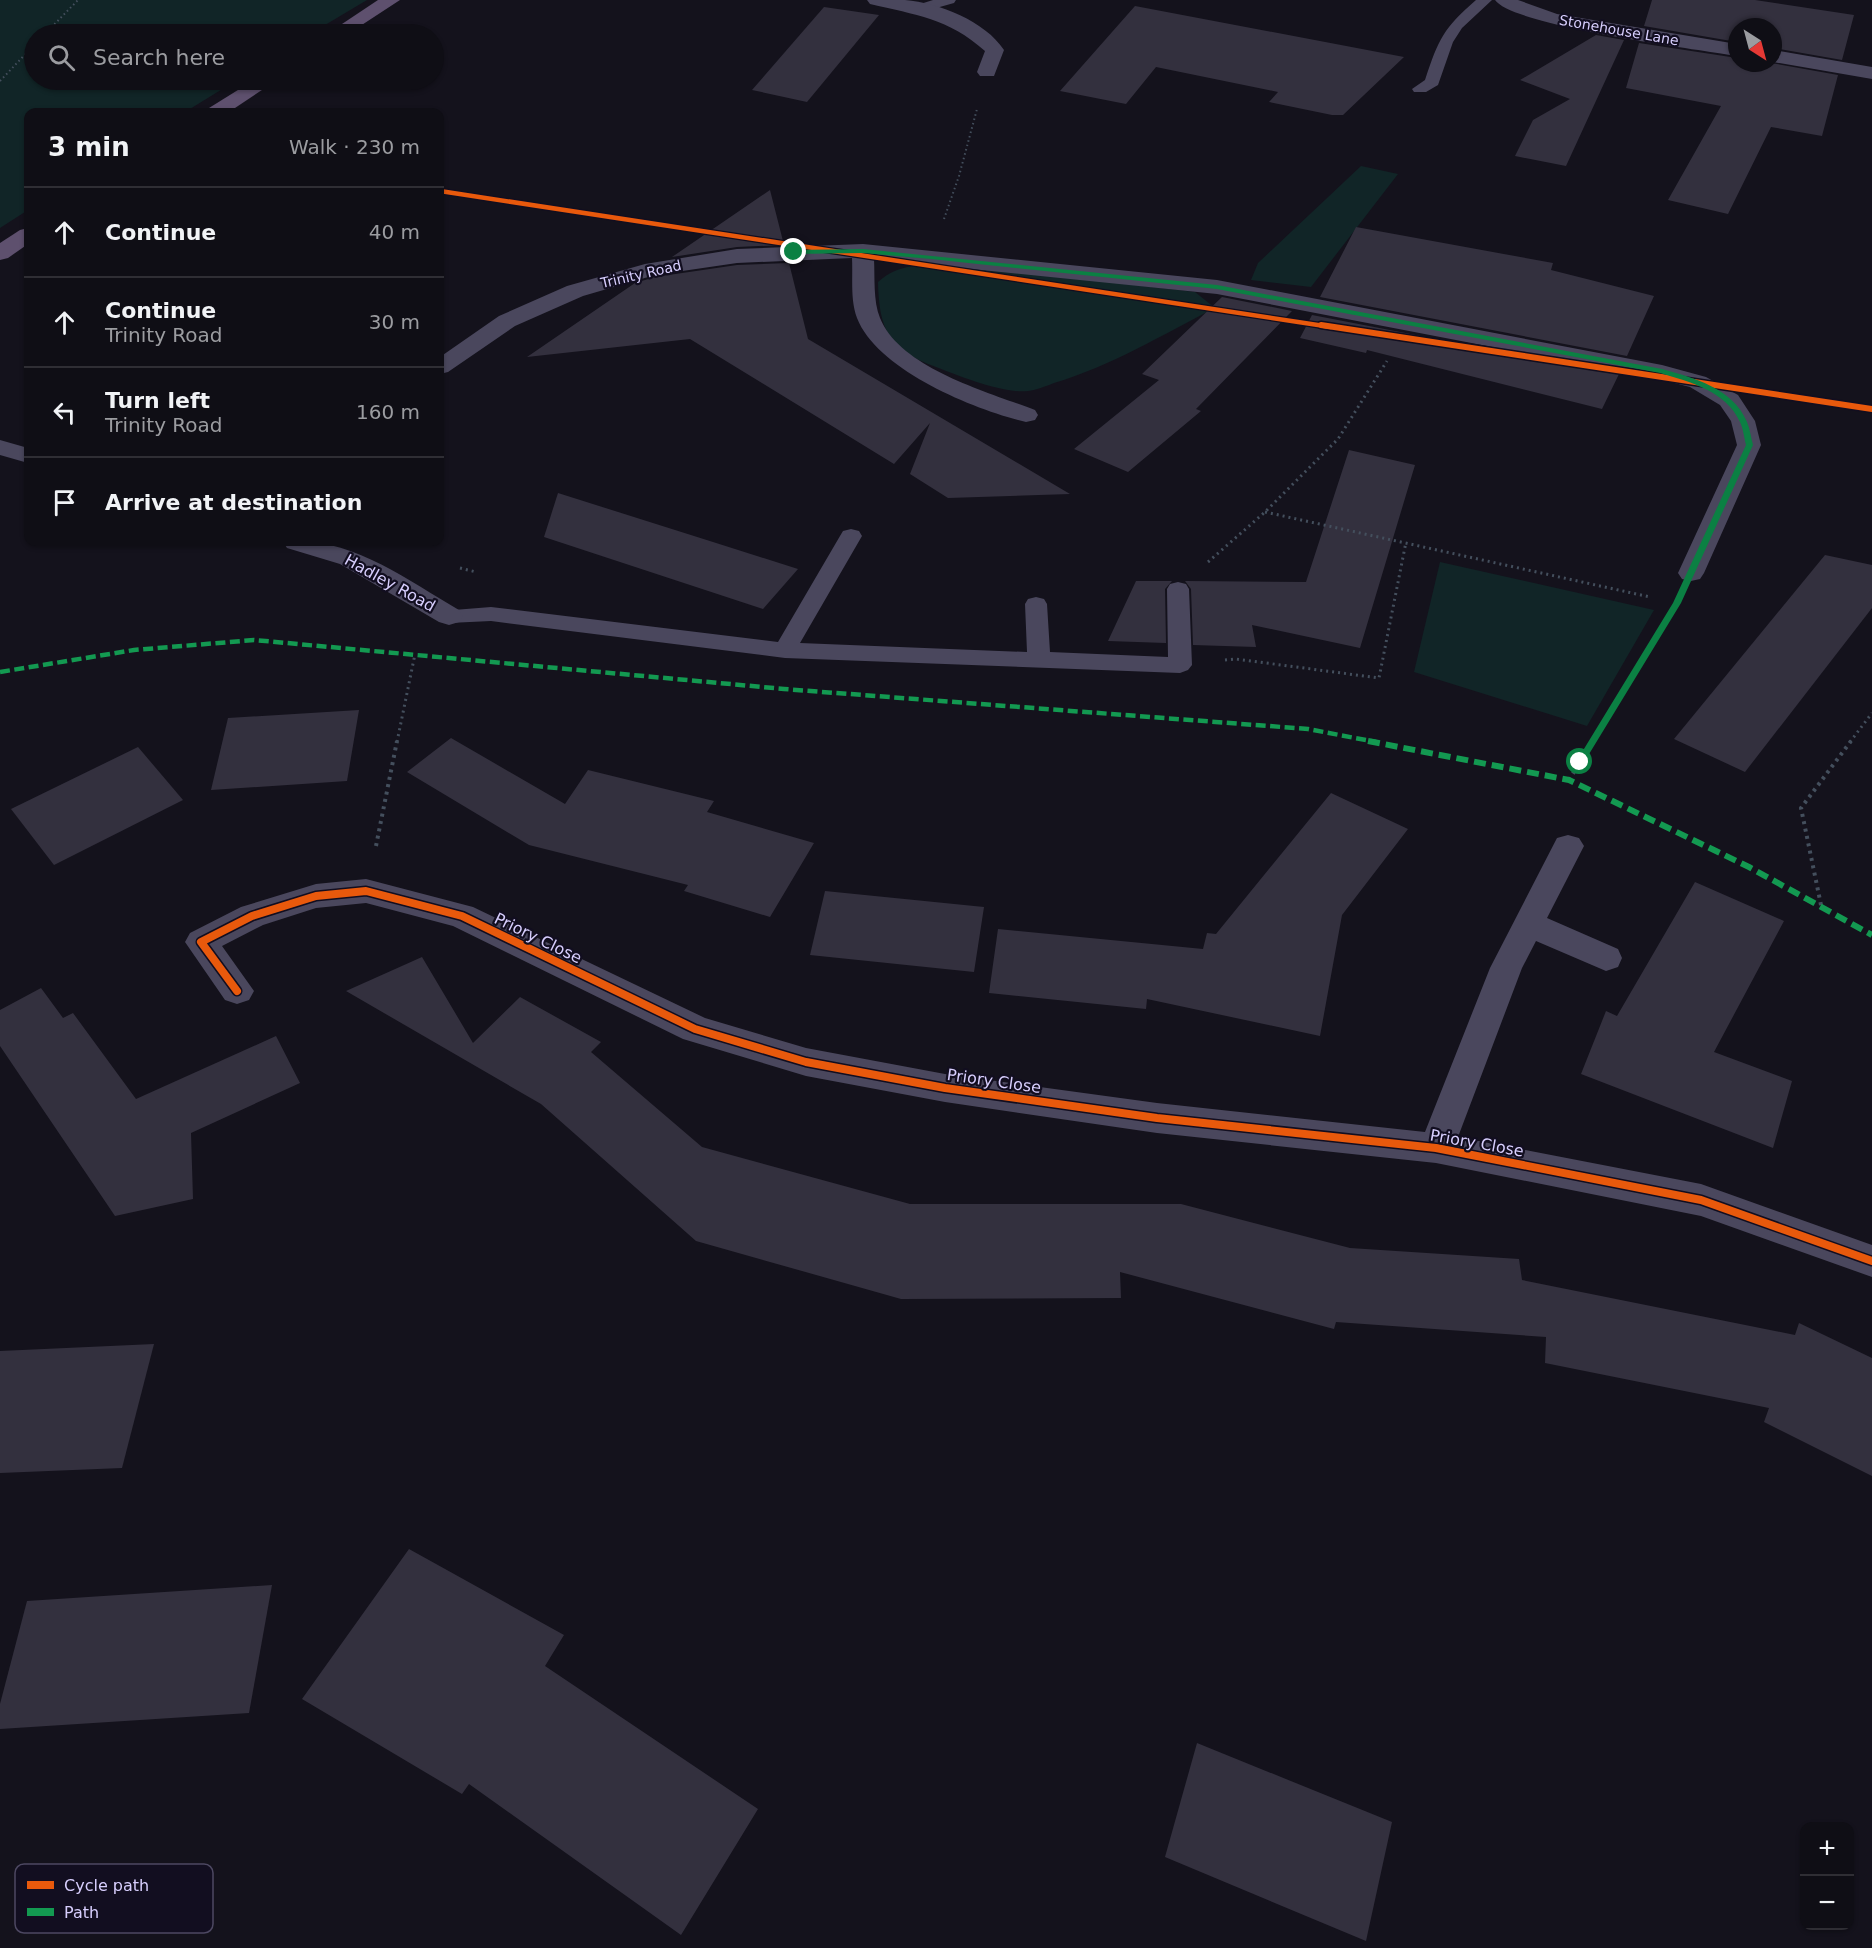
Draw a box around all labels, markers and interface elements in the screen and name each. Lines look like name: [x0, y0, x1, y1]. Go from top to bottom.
street label: Stonehouse Lane: [1558, 12, 1680, 48]
north arrow: [1728, 18, 1782, 72]
search box: [24, 24, 444, 90]
icon: search: [45, 41, 78, 74]
text: Search here: [93, 45, 225, 70]
text: 3 min: [48, 132, 130, 162]
text: Walk · 230 m: [289, 135, 420, 159]
icon: ahead: [48, 216, 81, 249]
text: Continue: [105, 220, 216, 245]
text: 40 m: [369, 220, 420, 244]
route end: [780, 238, 806, 264]
street label: Trinity Road: [598, 257, 683, 291]
text: Continue: [105, 298, 216, 323]
icon: ahead: [48, 306, 81, 339]
text: 30 m: [369, 310, 420, 334]
text: Trinity Road: [105, 323, 223, 347]
text: Turn left: [105, 388, 210, 413]
icon: left: [48, 396, 81, 429]
text: 160 m: [356, 400, 420, 424]
text: Trinity Road: [105, 413, 223, 437]
icon: arrive: [48, 486, 81, 519]
text: Arrive at destination: [105, 490, 362, 515]
street label: Hadley Road: [341, 550, 439, 616]
route start: [1566, 748, 1592, 774]
street label: Priory Close: [491, 909, 585, 967]
street label: Priory Close: [946, 1065, 1042, 1097]
street label: Priory Close: [1429, 1125, 1525, 1161]
map controls: [1800, 1822, 1854, 1930]
button: +: [1800, 1822, 1854, 1876]
legend: [15, 1864, 213, 1933]
text: Cycle path: [64, 1876, 149, 1895]
button: −: [1800, 1876, 1854, 1930]
text: Path: [64, 1903, 99, 1922]

